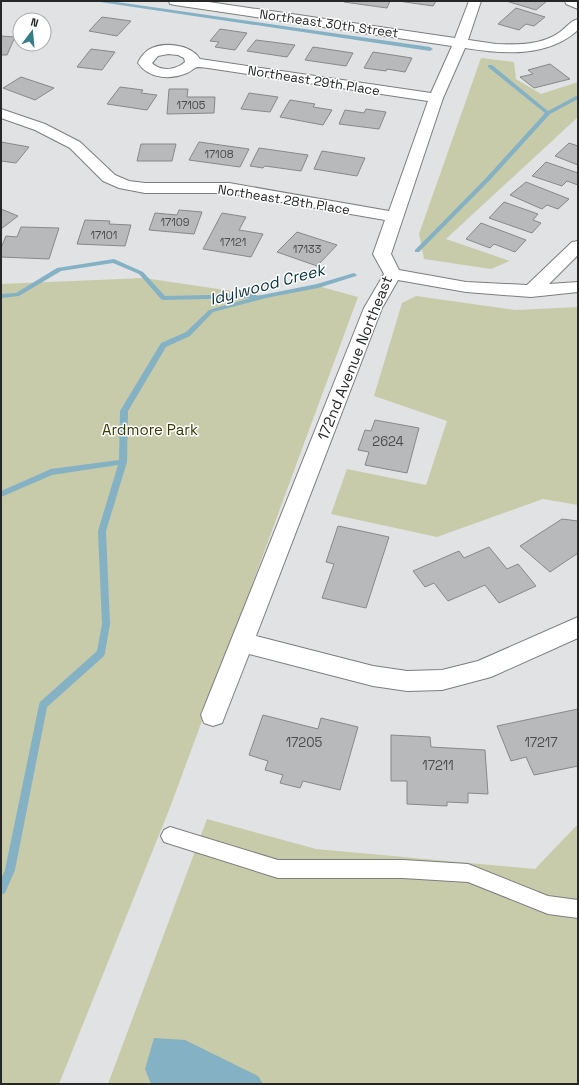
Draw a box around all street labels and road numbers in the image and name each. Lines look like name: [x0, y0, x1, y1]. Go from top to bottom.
street label: Northeast 30th Street: [258, 5, 399, 42]
street label: Northeast 29th Place: [247, 62, 381, 99]
street label: Northeast 28th Place: [217, 181, 351, 218]
street label: 172nd Avenue Northeast: [313, 273, 396, 443]

